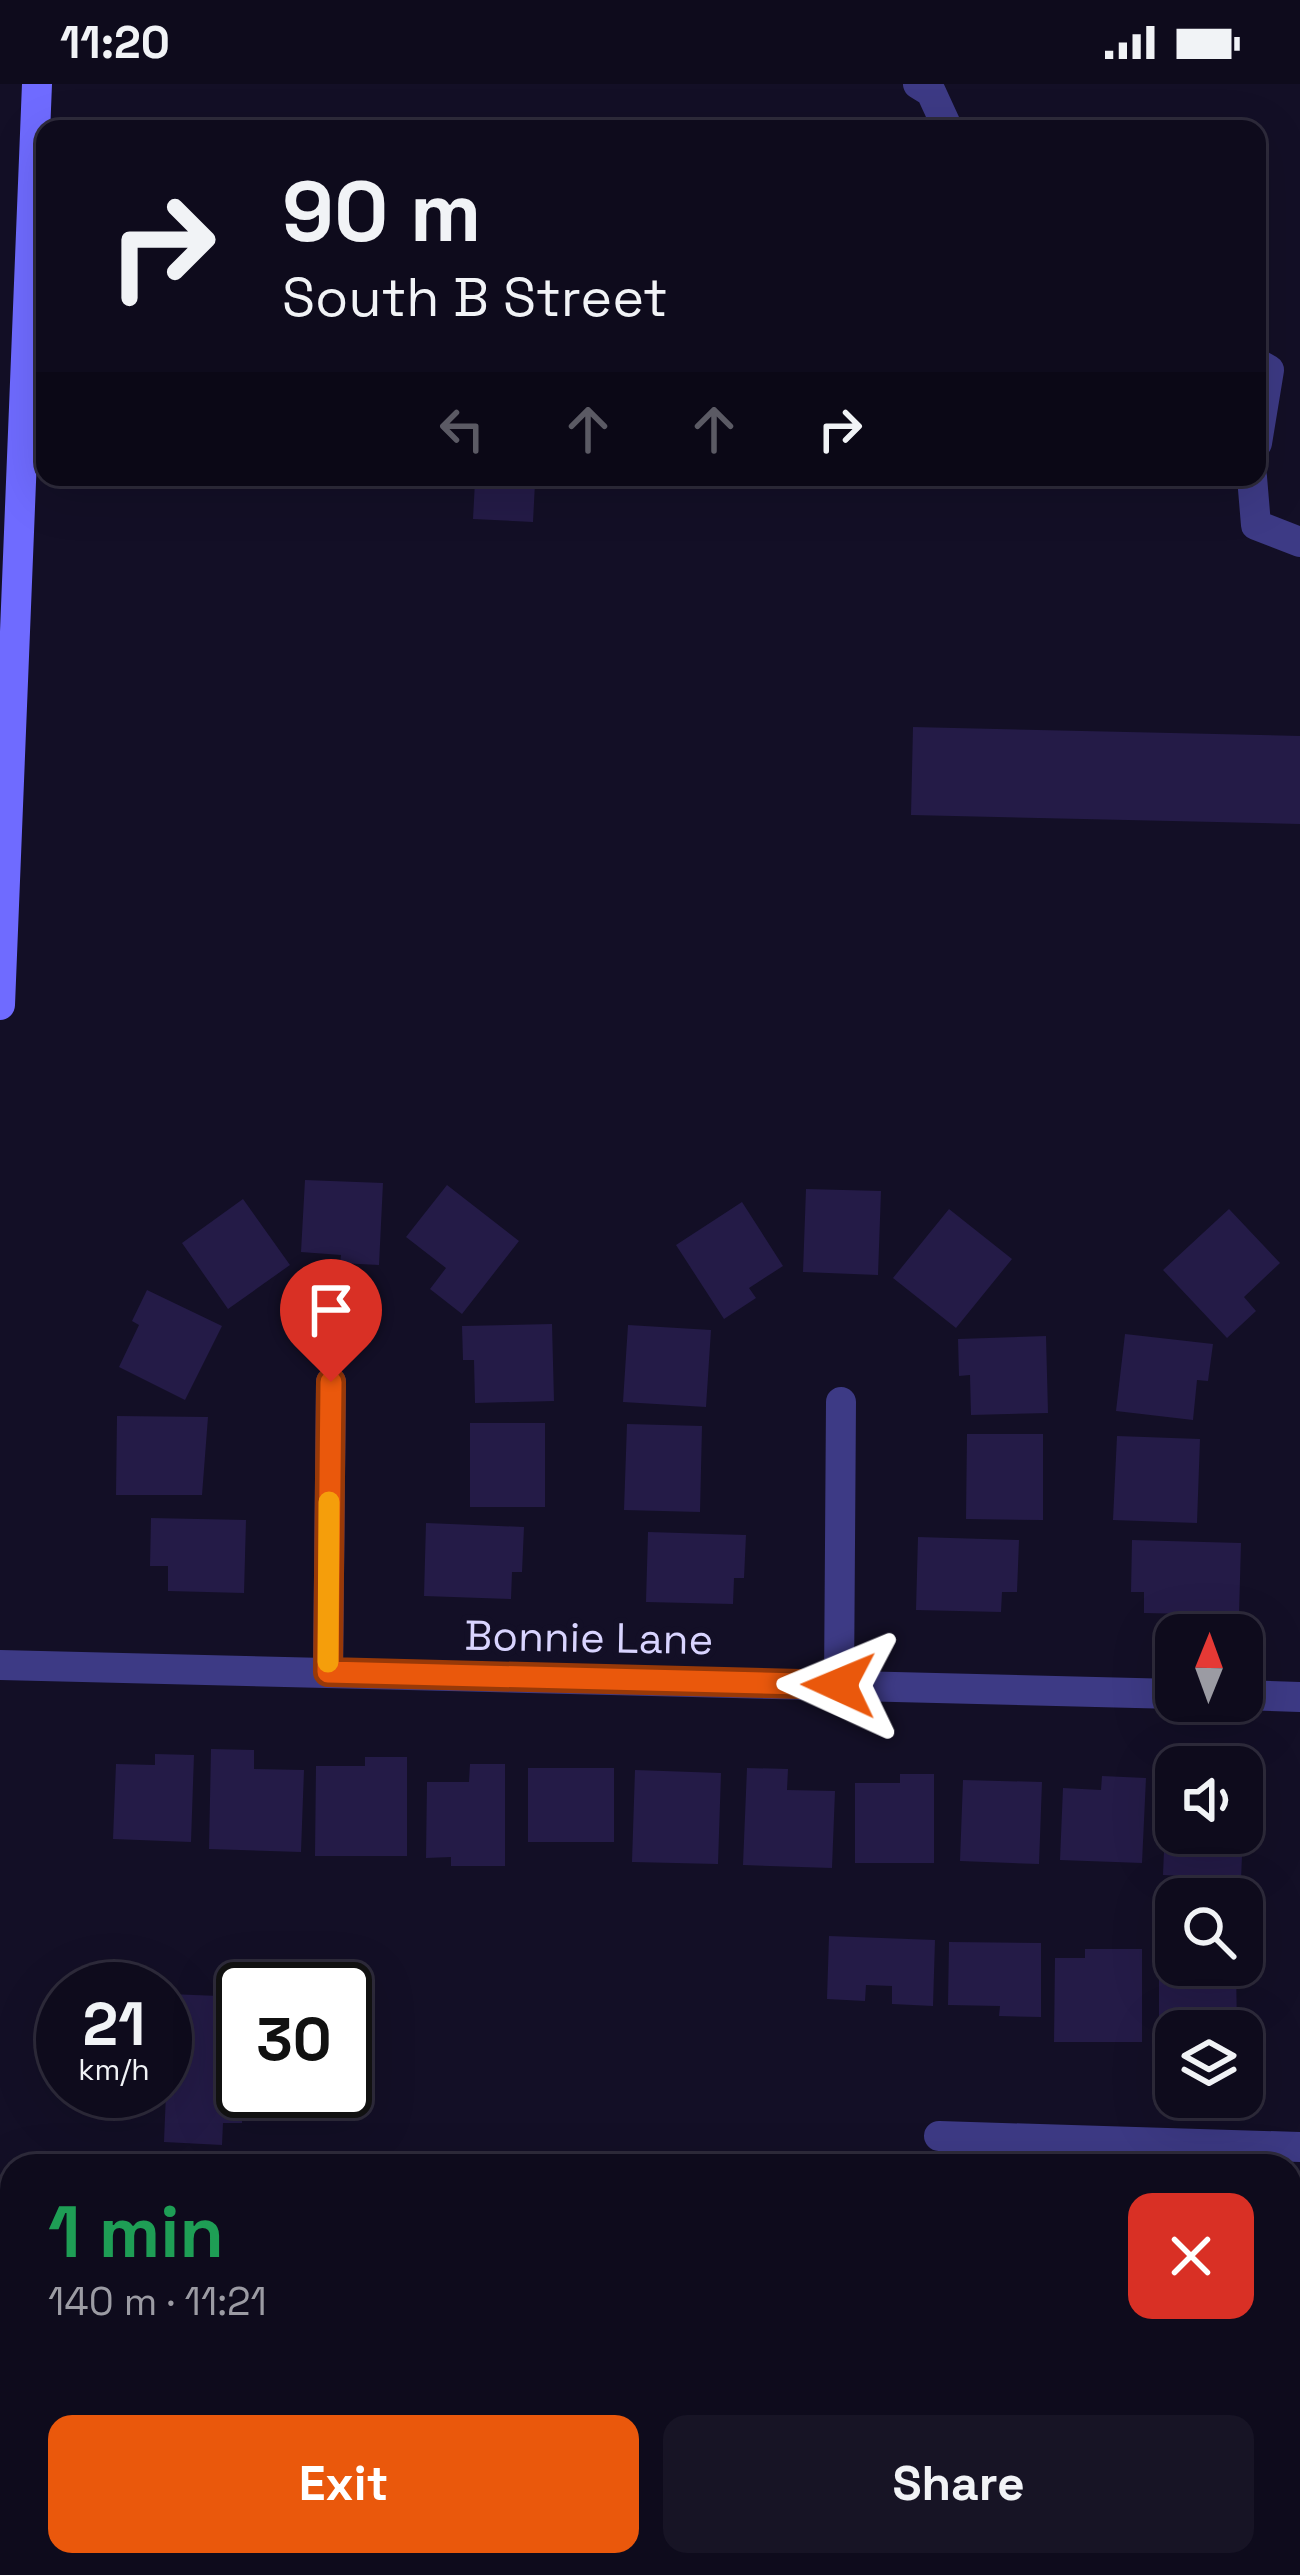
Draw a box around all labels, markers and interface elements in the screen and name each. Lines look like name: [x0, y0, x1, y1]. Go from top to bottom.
text: 11:20: [60, 14, 170, 71]
text: 90 m: [282, 158, 481, 266]
icon: right: [84, 168, 240, 324]
text: South B Street: [282, 263, 668, 332]
icon: left: [429, 396, 495, 462]
icon: ahead: [555, 396, 621, 462]
icon: ahead: [681, 396, 747, 462]
icon: right: [807, 396, 873, 462]
pin: [280, 1259, 382, 1382]
icon: arrive: [298, 1277, 364, 1343]
street label: Bonnie Lane: [464, 1609, 714, 1666]
north arrow: [1155, 1614, 1263, 1722]
map controls: [1155, 1614, 1263, 2118]
position arrow: [776, 1622, 902, 1748]
button: sound: [1155, 1746, 1263, 1854]
button: search: [1155, 1878, 1263, 1986]
speed limit sign: 30: [216, 1962, 372, 2118]
text: 21: [83, 1986, 145, 2063]
button: layers: [1155, 2010, 1263, 2118]
text: km/h: [78, 2050, 150, 2089]
text: 1 min: [48, 2186, 224, 2278]
button: close: [1128, 2193, 1254, 2319]
text: 140 m · 11:21: [48, 2277, 267, 2326]
button: Exit: [48, 2415, 639, 2553]
button: Share: [663, 2415, 1254, 2553]

